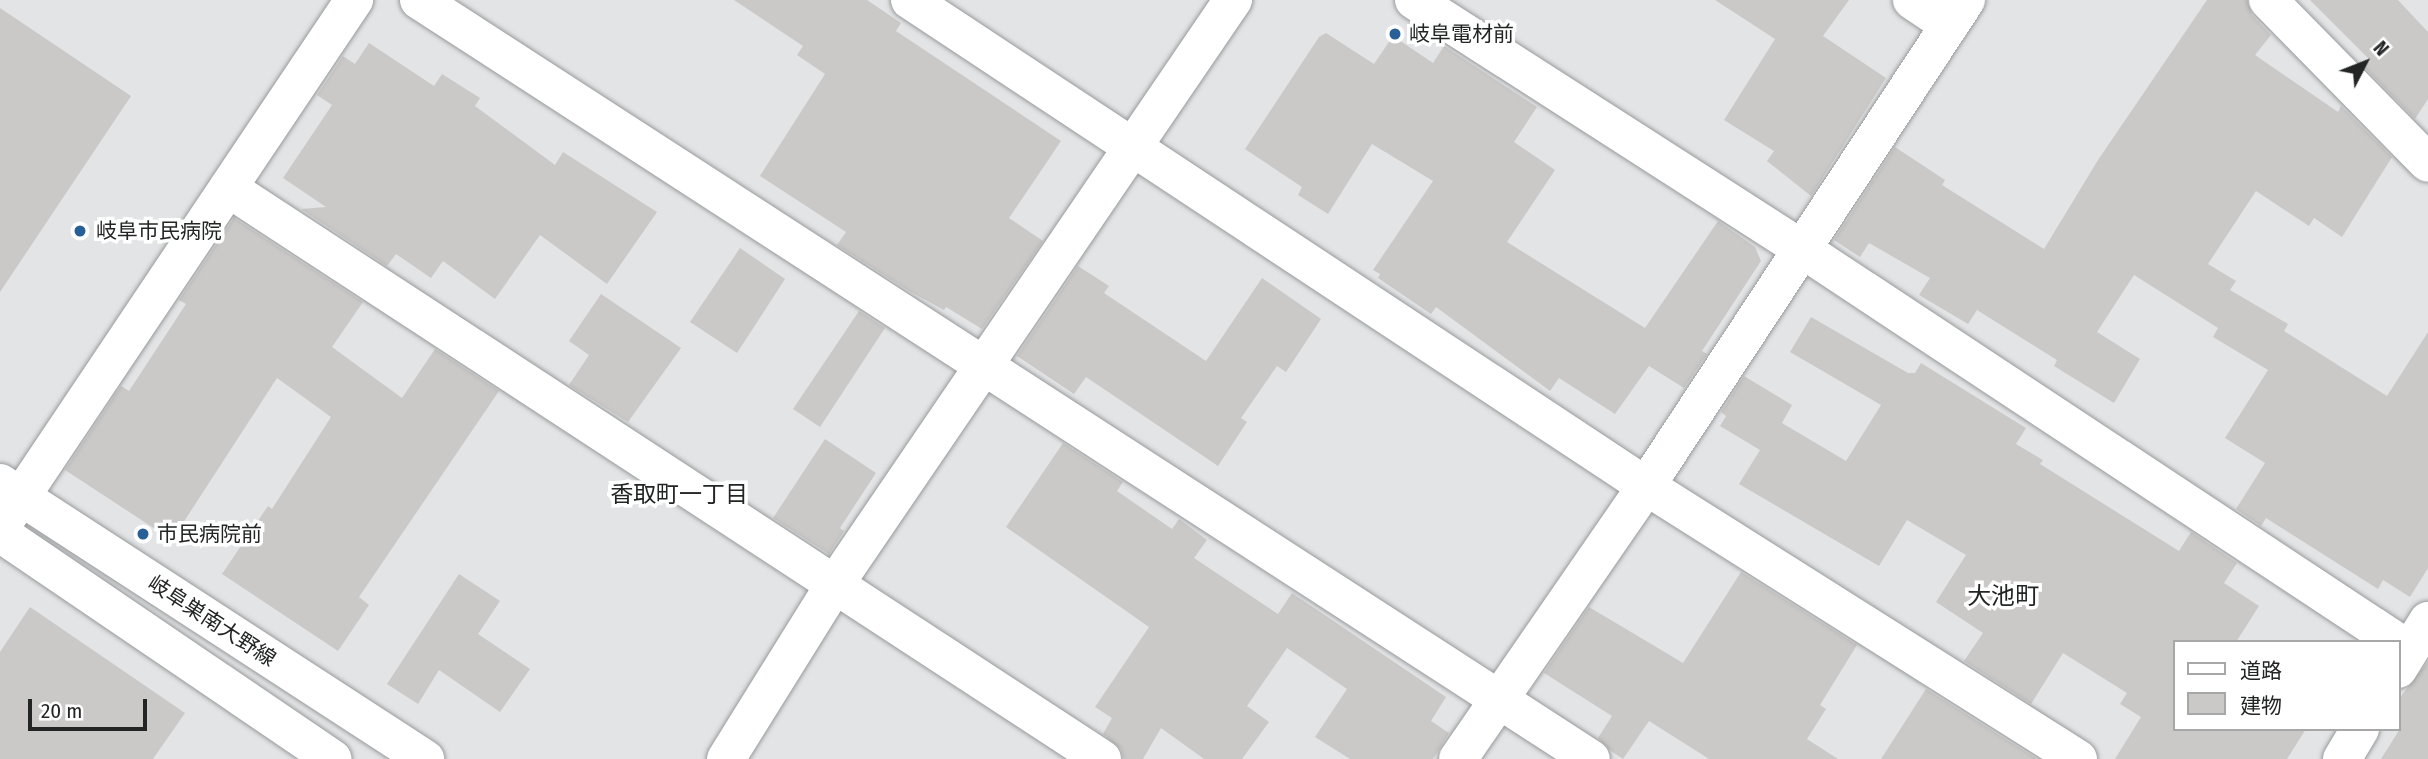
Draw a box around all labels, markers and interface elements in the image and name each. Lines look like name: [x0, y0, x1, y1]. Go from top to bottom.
place label: 岐阜電材前: [1409, 21, 1514, 47]
marker: 岐阜電材前: [1387, 26, 1403, 42]
north arrow: [2330, 28, 2400, 98]
text: N: [2369, 37, 2393, 61]
place label: 岐阜市民病院: [96, 218, 222, 244]
marker: 岐阜市民病院: [70, 221, 90, 241]
district label: 香取町一丁目: [610, 480, 748, 508]
place label: 市民病院前: [157, 521, 262, 547]
marker: 市民病院前: [135, 526, 151, 542]
street label: 岐阜巣南大野線: [143, 570, 281, 672]
district label: 大池町: [1967, 583, 2039, 611]
legend: [2172, 640, 2400, 731]
text: 道路: [2240, 658, 2282, 684]
scale bar: [32, 686, 150, 730]
text: 建物: [2240, 693, 2282, 719]
text: 20 m: [41, 698, 82, 724]

